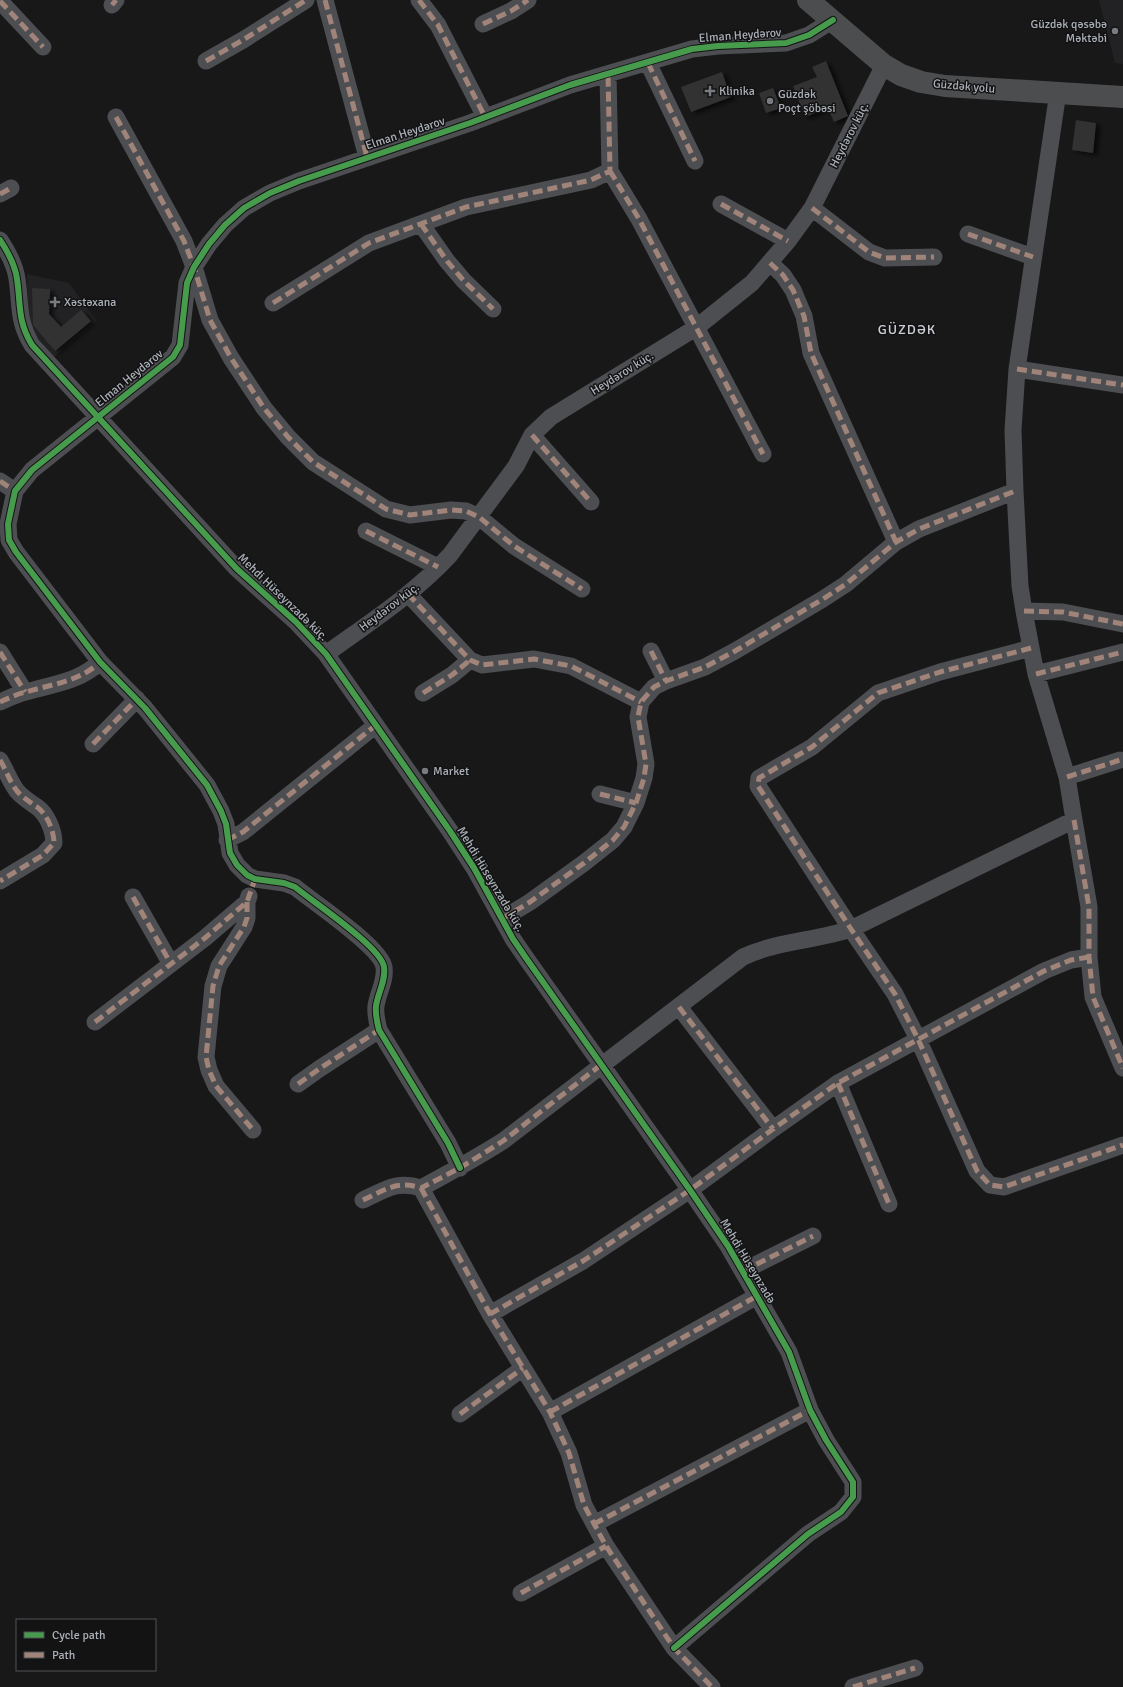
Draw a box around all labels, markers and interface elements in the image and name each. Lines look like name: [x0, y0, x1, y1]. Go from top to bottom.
place label: Güzdək qəsəbə Məktəbi: [1030, 17, 1107, 46]
street label: Elman Heydərov: [698, 25, 782, 46]
marker: Güzdək qəsəbə Məktəbi: [1110, 26, 1120, 36]
street label: Güzdək yolu: [932, 76, 996, 97]
place label: Klinika: [719, 84, 755, 99]
marker: Klinika: [704, 85, 716, 97]
place label: Güzdək Poçt şöbəsi: [778, 87, 836, 116]
marker: Güzdək Poçt şöbəsi: [765, 96, 775, 106]
street label: Heydərov küç.: [827, 100, 872, 170]
street label: Elman Heydərov: [363, 113, 447, 153]
place label: Xəstəxana: [64, 295, 116, 310]
marker: Xəstəxana: [49, 296, 61, 308]
district label: GÜZDƏK: [878, 321, 936, 338]
street label: Elman Heydərov: [92, 346, 167, 410]
street label: Heydərov küç.: [588, 348, 657, 399]
street label: Mehdi Hüseynzadə küç.: [234, 550, 331, 644]
street label: Heydərov küç.: [356, 580, 422, 635]
place label: Market: [433, 764, 469, 779]
marker: Market: [420, 766, 430, 776]
street label: Mehdi Hüseynzadə küç.: [453, 824, 528, 935]
street label: Mehdi Hüseynzadə: [716, 1216, 779, 1306]
legend: [16, 1619, 156, 1671]
text: Cycle path: [52, 1628, 105, 1643]
text: Path: [52, 1648, 75, 1663]

